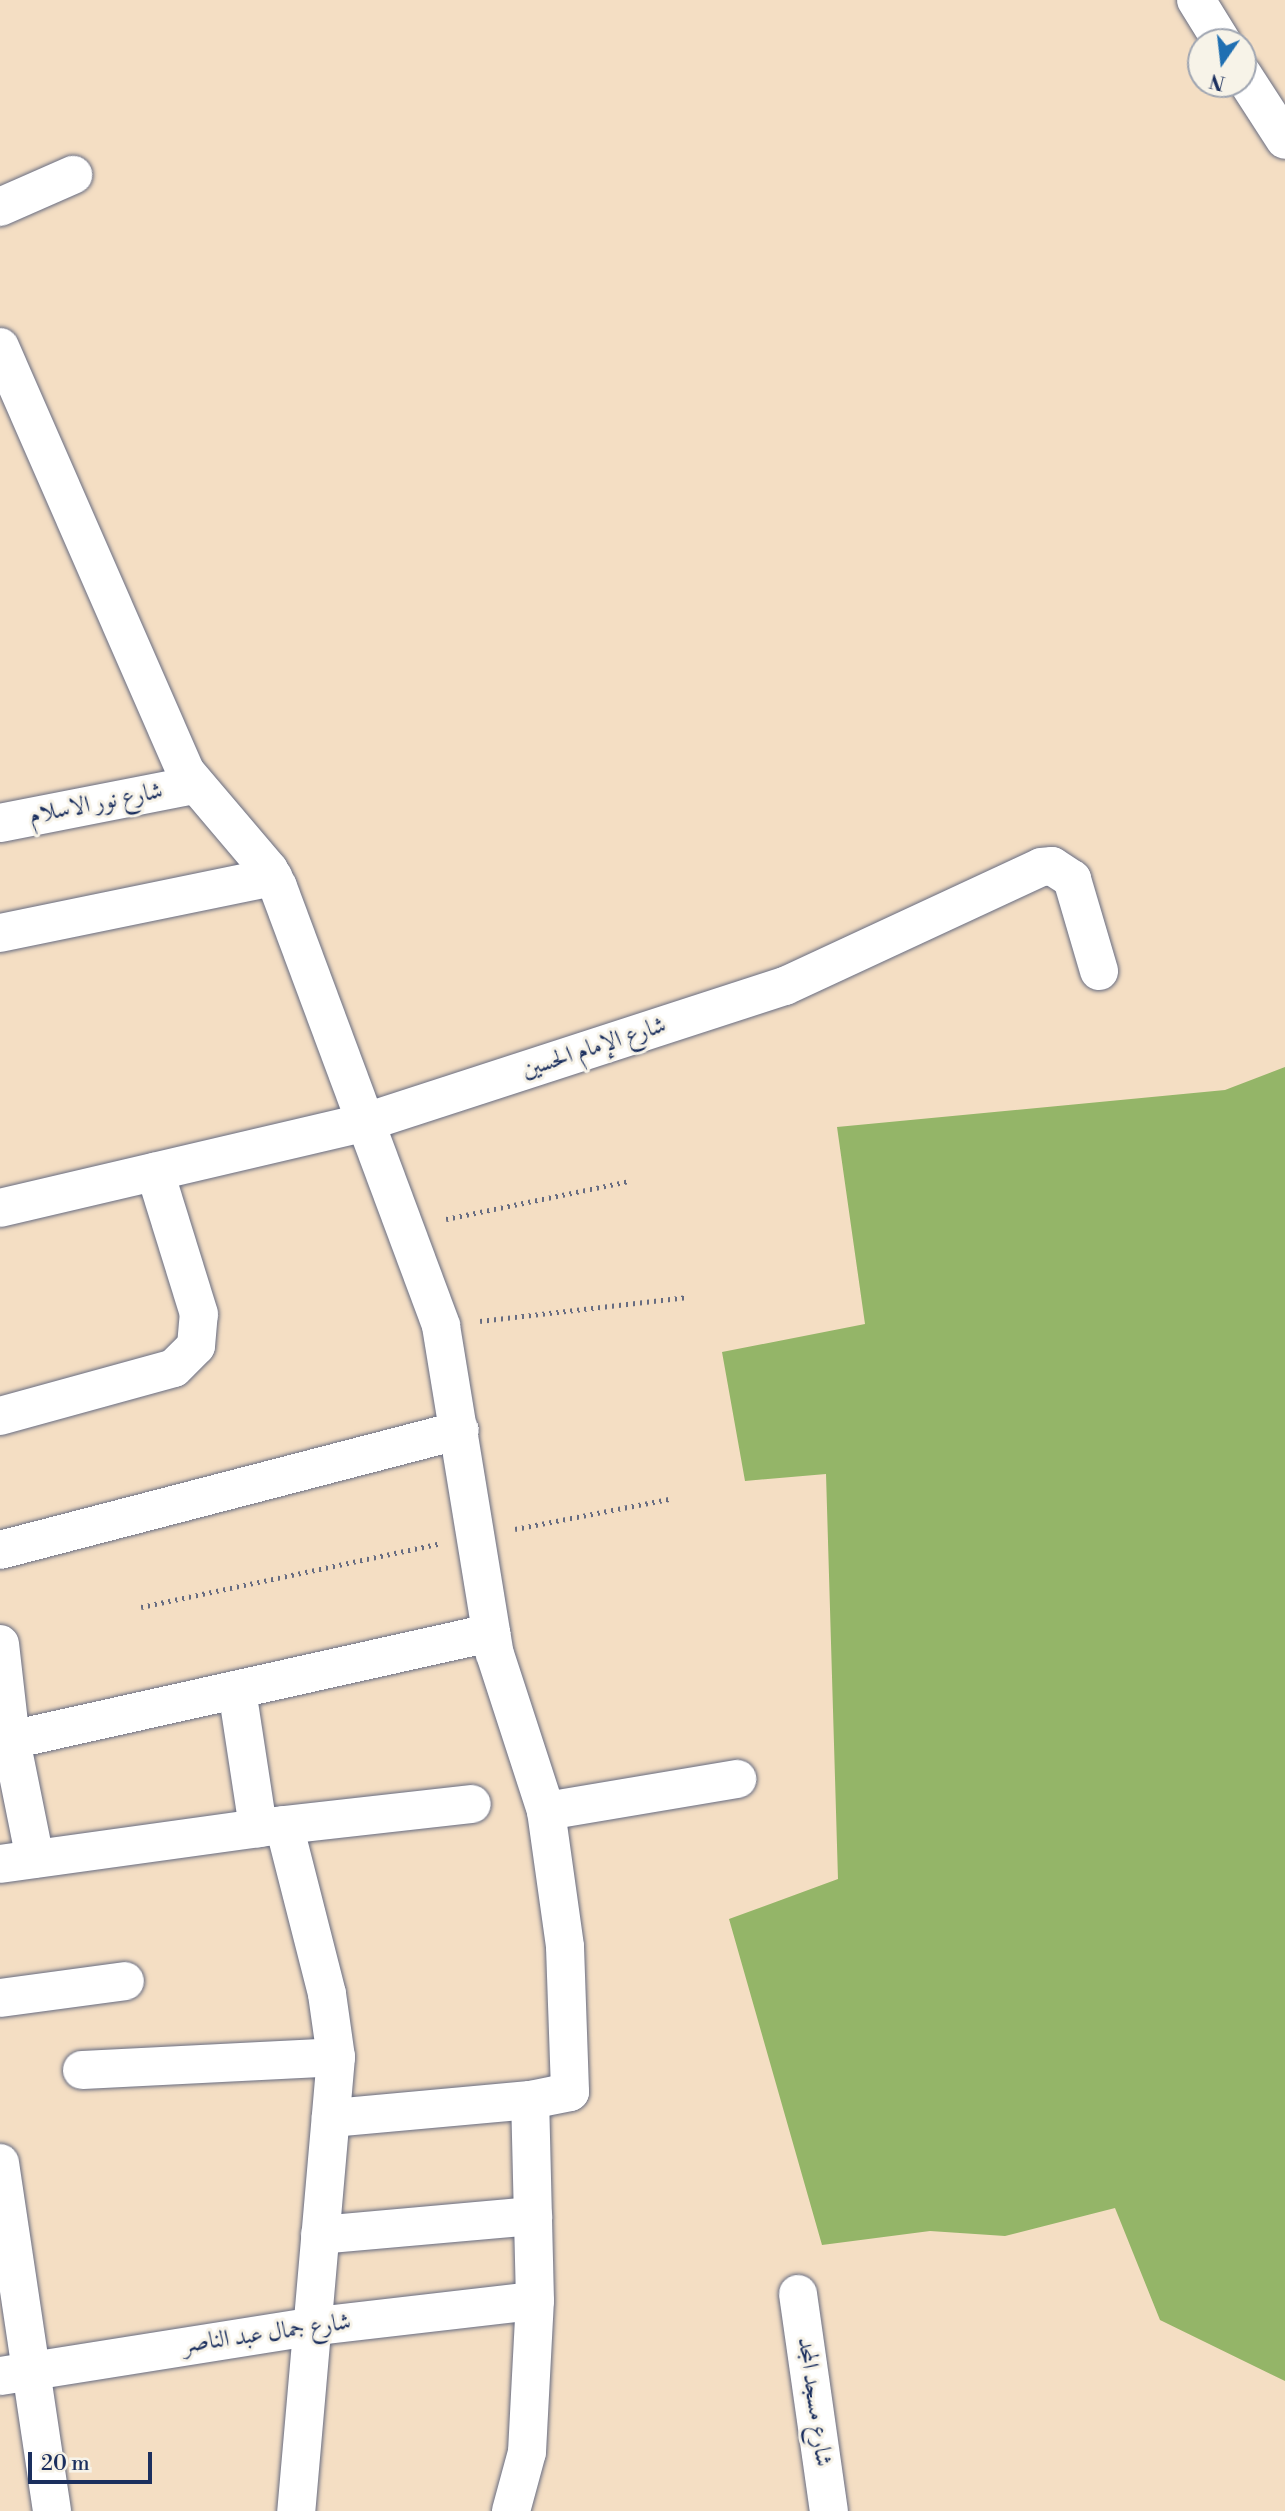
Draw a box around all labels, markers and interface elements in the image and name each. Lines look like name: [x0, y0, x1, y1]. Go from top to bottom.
north arrow: [1187, 28, 1257, 98]
text: N: [1207, 68, 1228, 95]
street label: شارع نور الاسلام: [27, 777, 165, 831]
street label: شارع الإمام الحسين: [518, 1011, 670, 1085]
street label: شارع جمال عبد الناصر: [181, 2308, 353, 2360]
street label: شارع مسجد المجد: [791, 2335, 837, 2469]
scale bar: [32, 2438, 156, 2482]
text: 20 m: [41, 2451, 90, 2477]

